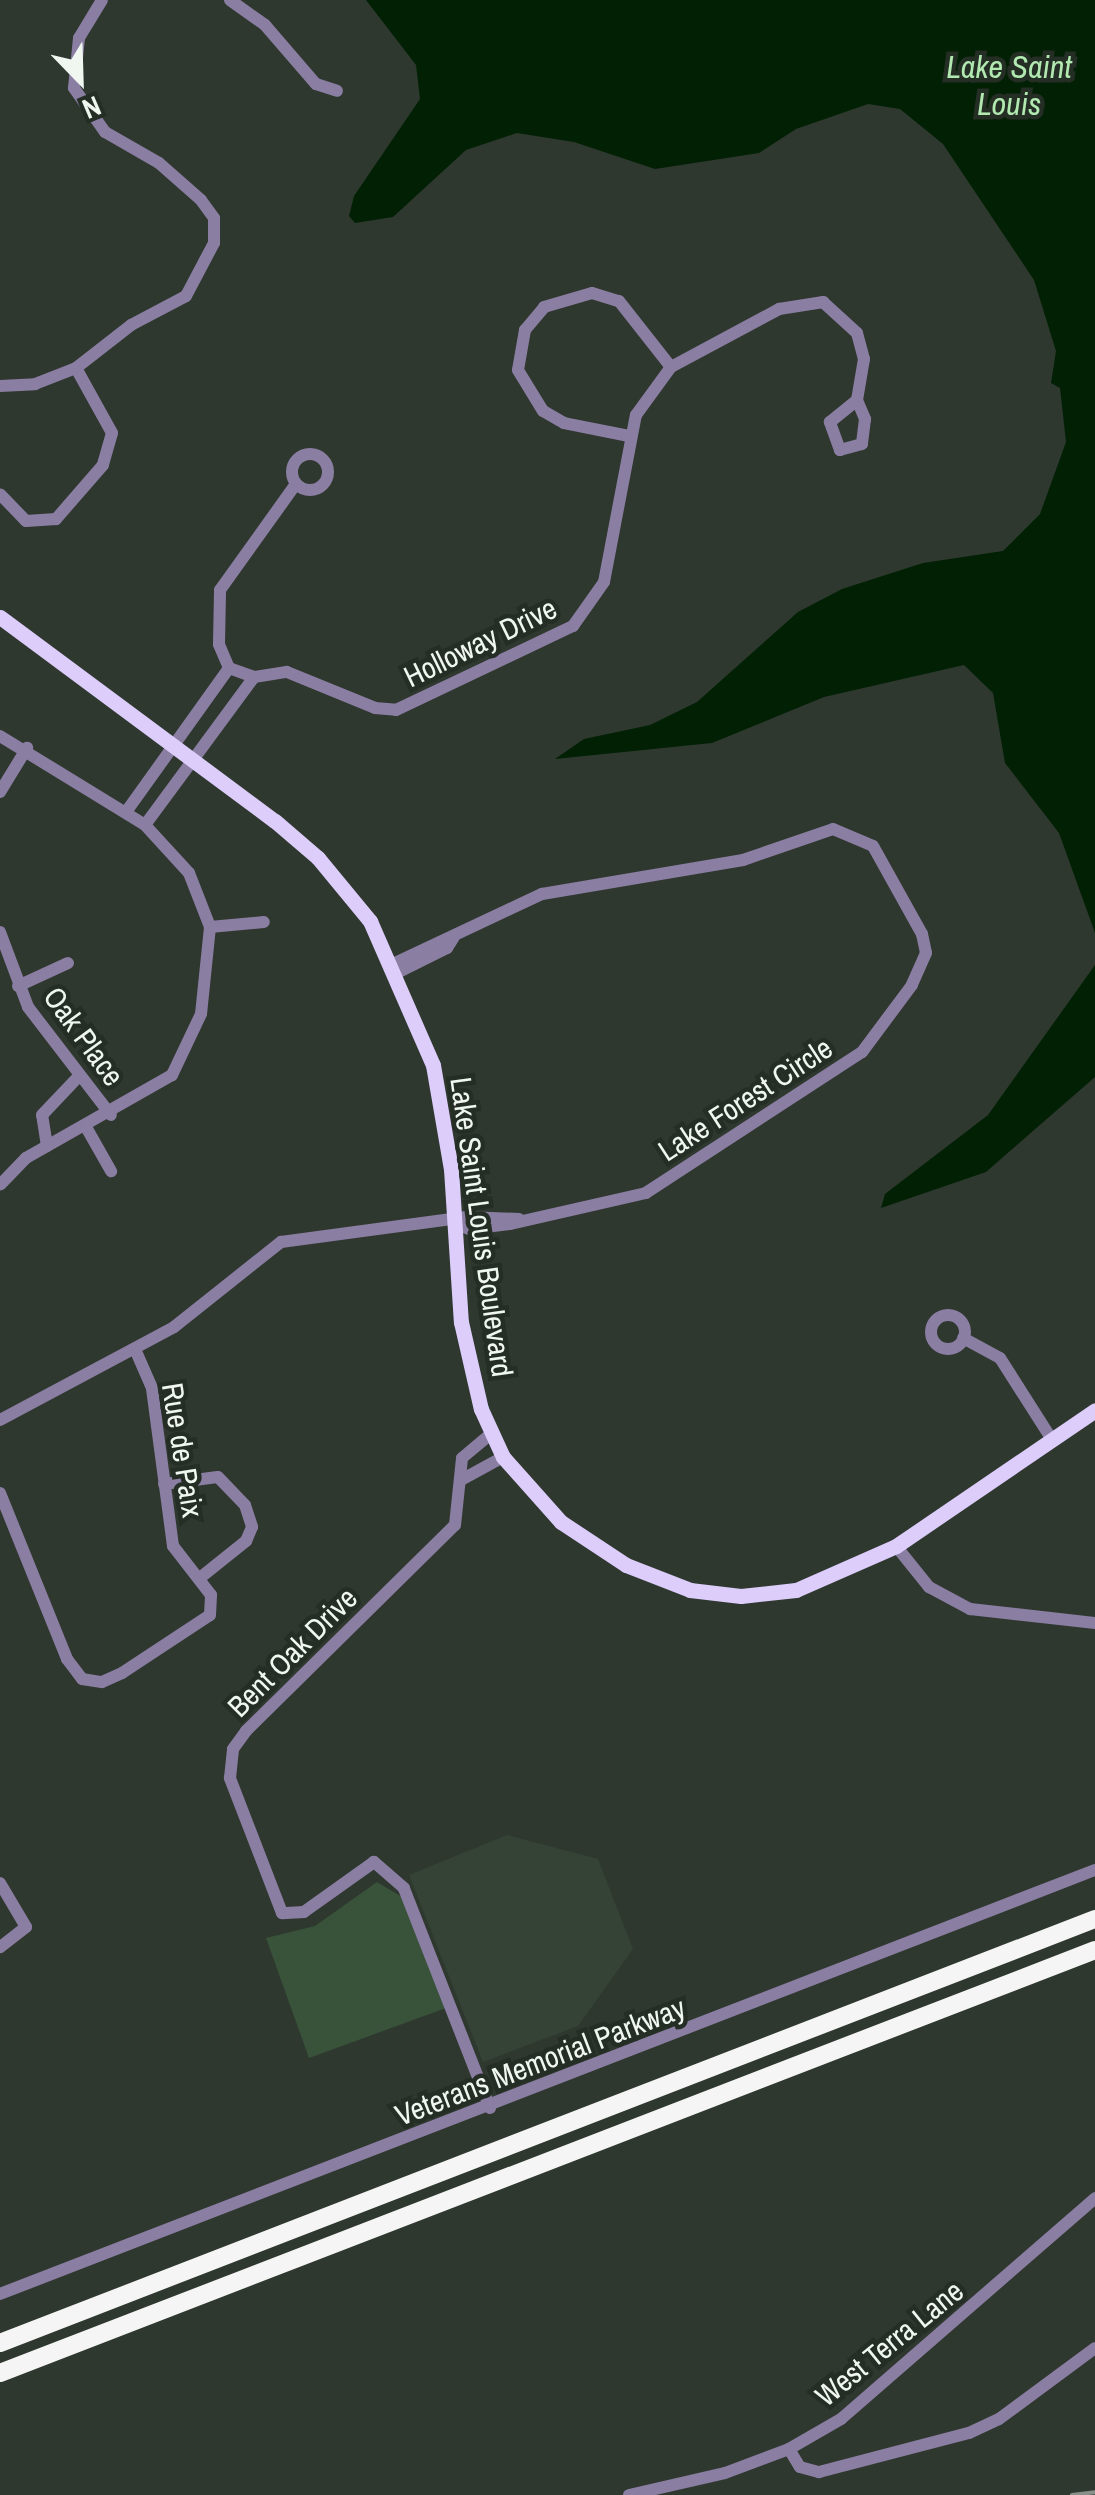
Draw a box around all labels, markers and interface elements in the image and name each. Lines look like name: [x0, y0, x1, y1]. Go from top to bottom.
north arrow: [30, 30, 130, 130]
water label: Lake Saint Louis: [946, 49, 1072, 124]
text: N: [77, 87, 107, 128]
street label: Holloway Drive: [398, 590, 562, 694]
street label: Oak Place: [36, 980, 132, 1092]
street label: Lake Forest Circle: [651, 1030, 839, 1168]
street label: Lake Saint Louis Boulevard: [443, 1075, 521, 1379]
street label: Rue de Paix: [155, 1380, 211, 1520]
street label: Bent Oak Drive: [220, 1580, 364, 1724]
street label: Veterans Memorial Parkway: [390, 1989, 690, 2133]
street label: West Terra Lane: [808, 2272, 970, 2414]

